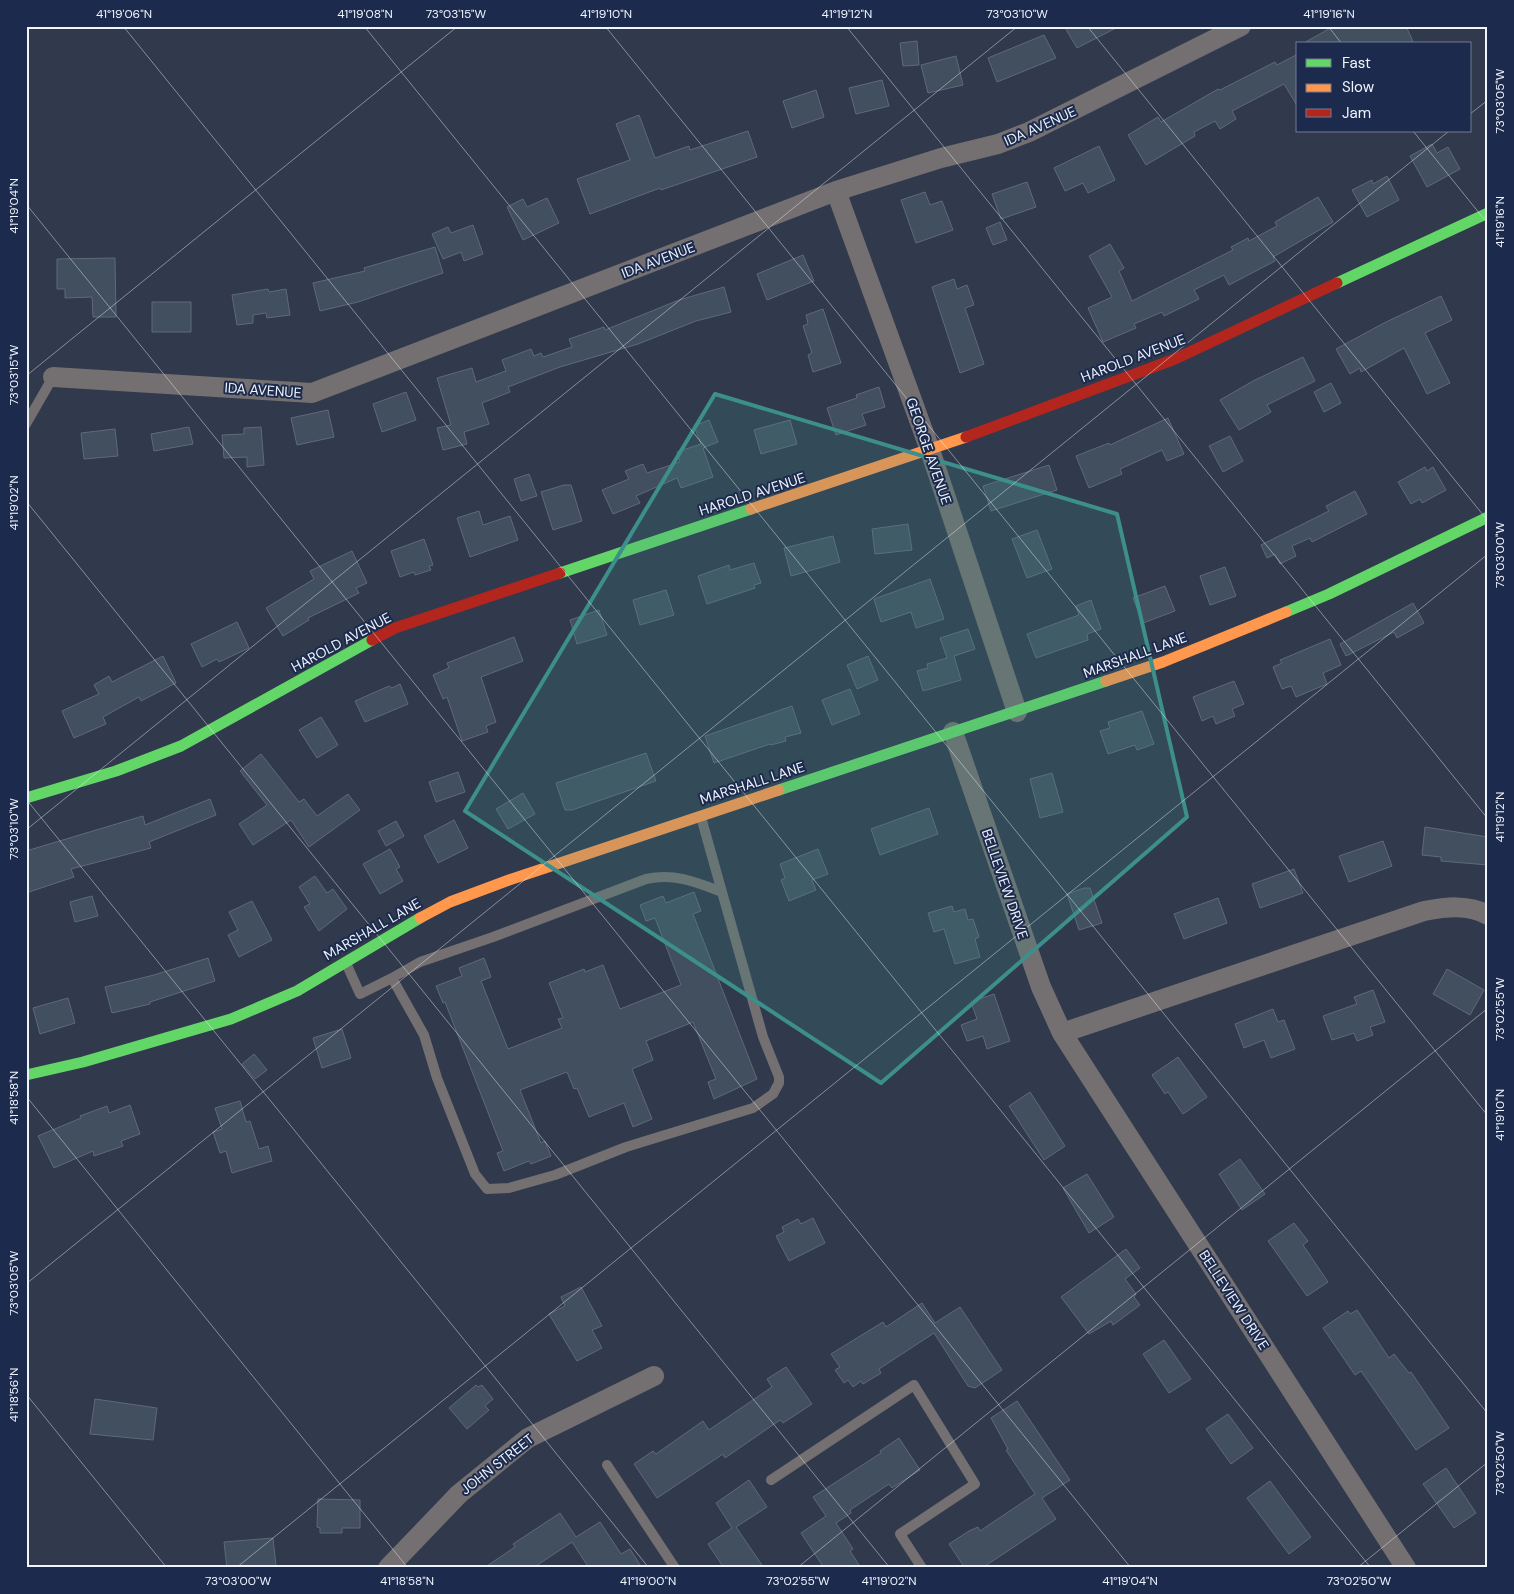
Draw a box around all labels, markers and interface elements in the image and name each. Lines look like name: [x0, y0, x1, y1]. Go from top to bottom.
text: 41°19'06"N: [96, 6, 152, 22]
text: 41°19'08"N: [337, 6, 393, 22]
text: 73°03'15"W: [426, 6, 487, 22]
text: 41°19'10"N: [580, 6, 632, 22]
text: 41°19'12"N: [822, 6, 872, 22]
text: 73°03'10"W: [986, 6, 1048, 22]
text: 41°19'16"N: [1303, 6, 1355, 22]
legend: [1296, 42, 1472, 132]
text: Fast: [1342, 53, 1371, 73]
text: 73°03'05"W: [1492, 68, 1508, 133]
text: Slow: [1342, 77, 1375, 97]
street label: IDA AVENUE: [1001, 102, 1079, 150]
text: Jam: [1342, 103, 1371, 123]
text: 41°19'04"N: [6, 178, 22, 234]
text: 41°19'16"N: [1492, 196, 1508, 248]
street label: IDA AVENUE: [619, 238, 697, 282]
street label: HAROLD AVENUE: [1078, 330, 1188, 386]
text: 73°03'15"W: [6, 344, 22, 405]
street label: IDA AVENUE: [224, 378, 302, 402]
street label: GEORGE AVENUE: [902, 395, 956, 507]
street label: HAROLD AVENUE: [697, 468, 807, 520]
text: 41°19'02"N: [6, 475, 22, 531]
text: 73°03'00"W: [1492, 522, 1508, 588]
street label: HAROLD AVENUE: [288, 608, 394, 676]
street label: MARSHALL LANE: [1081, 628, 1189, 682]
street label: MARSHALL LANE: [697, 758, 807, 808]
text: 41°19'12"N: [1492, 792, 1508, 842]
text: 73°03'10"W: [6, 798, 22, 860]
street label: BELLEVIEW DRIVE: [978, 827, 1032, 942]
street label: MARSHALL LANE: [320, 894, 424, 964]
text: 73°02'55"W: [1492, 977, 1508, 1041]
text: 41°18'58"N: [6, 1071, 22, 1125]
text: 41°19'10"N: [1492, 1089, 1508, 1141]
street label: BELLEVIEW DRIVE: [1195, 1247, 1273, 1353]
text: 73°03'05"W: [6, 1250, 22, 1315]
text: 41°18'56"N: [6, 1368, 22, 1422]
street label: JOHN STREET: [457, 1430, 538, 1498]
text: 73°02'50"W: [1492, 1430, 1508, 1495]
text: 73°03'00"W: [205, 1573, 271, 1589]
text: 41°18'58"N: [380, 1573, 434, 1589]
text: 41°19'00"N: [620, 1573, 676, 1589]
text: 73°02'55"W: [766, 1573, 830, 1589]
text: 41°19'02"N: [861, 1573, 917, 1589]
text: 41°19'04"N: [1102, 1573, 1158, 1589]
text: 73°02'50"W: [1327, 1573, 1392, 1589]

